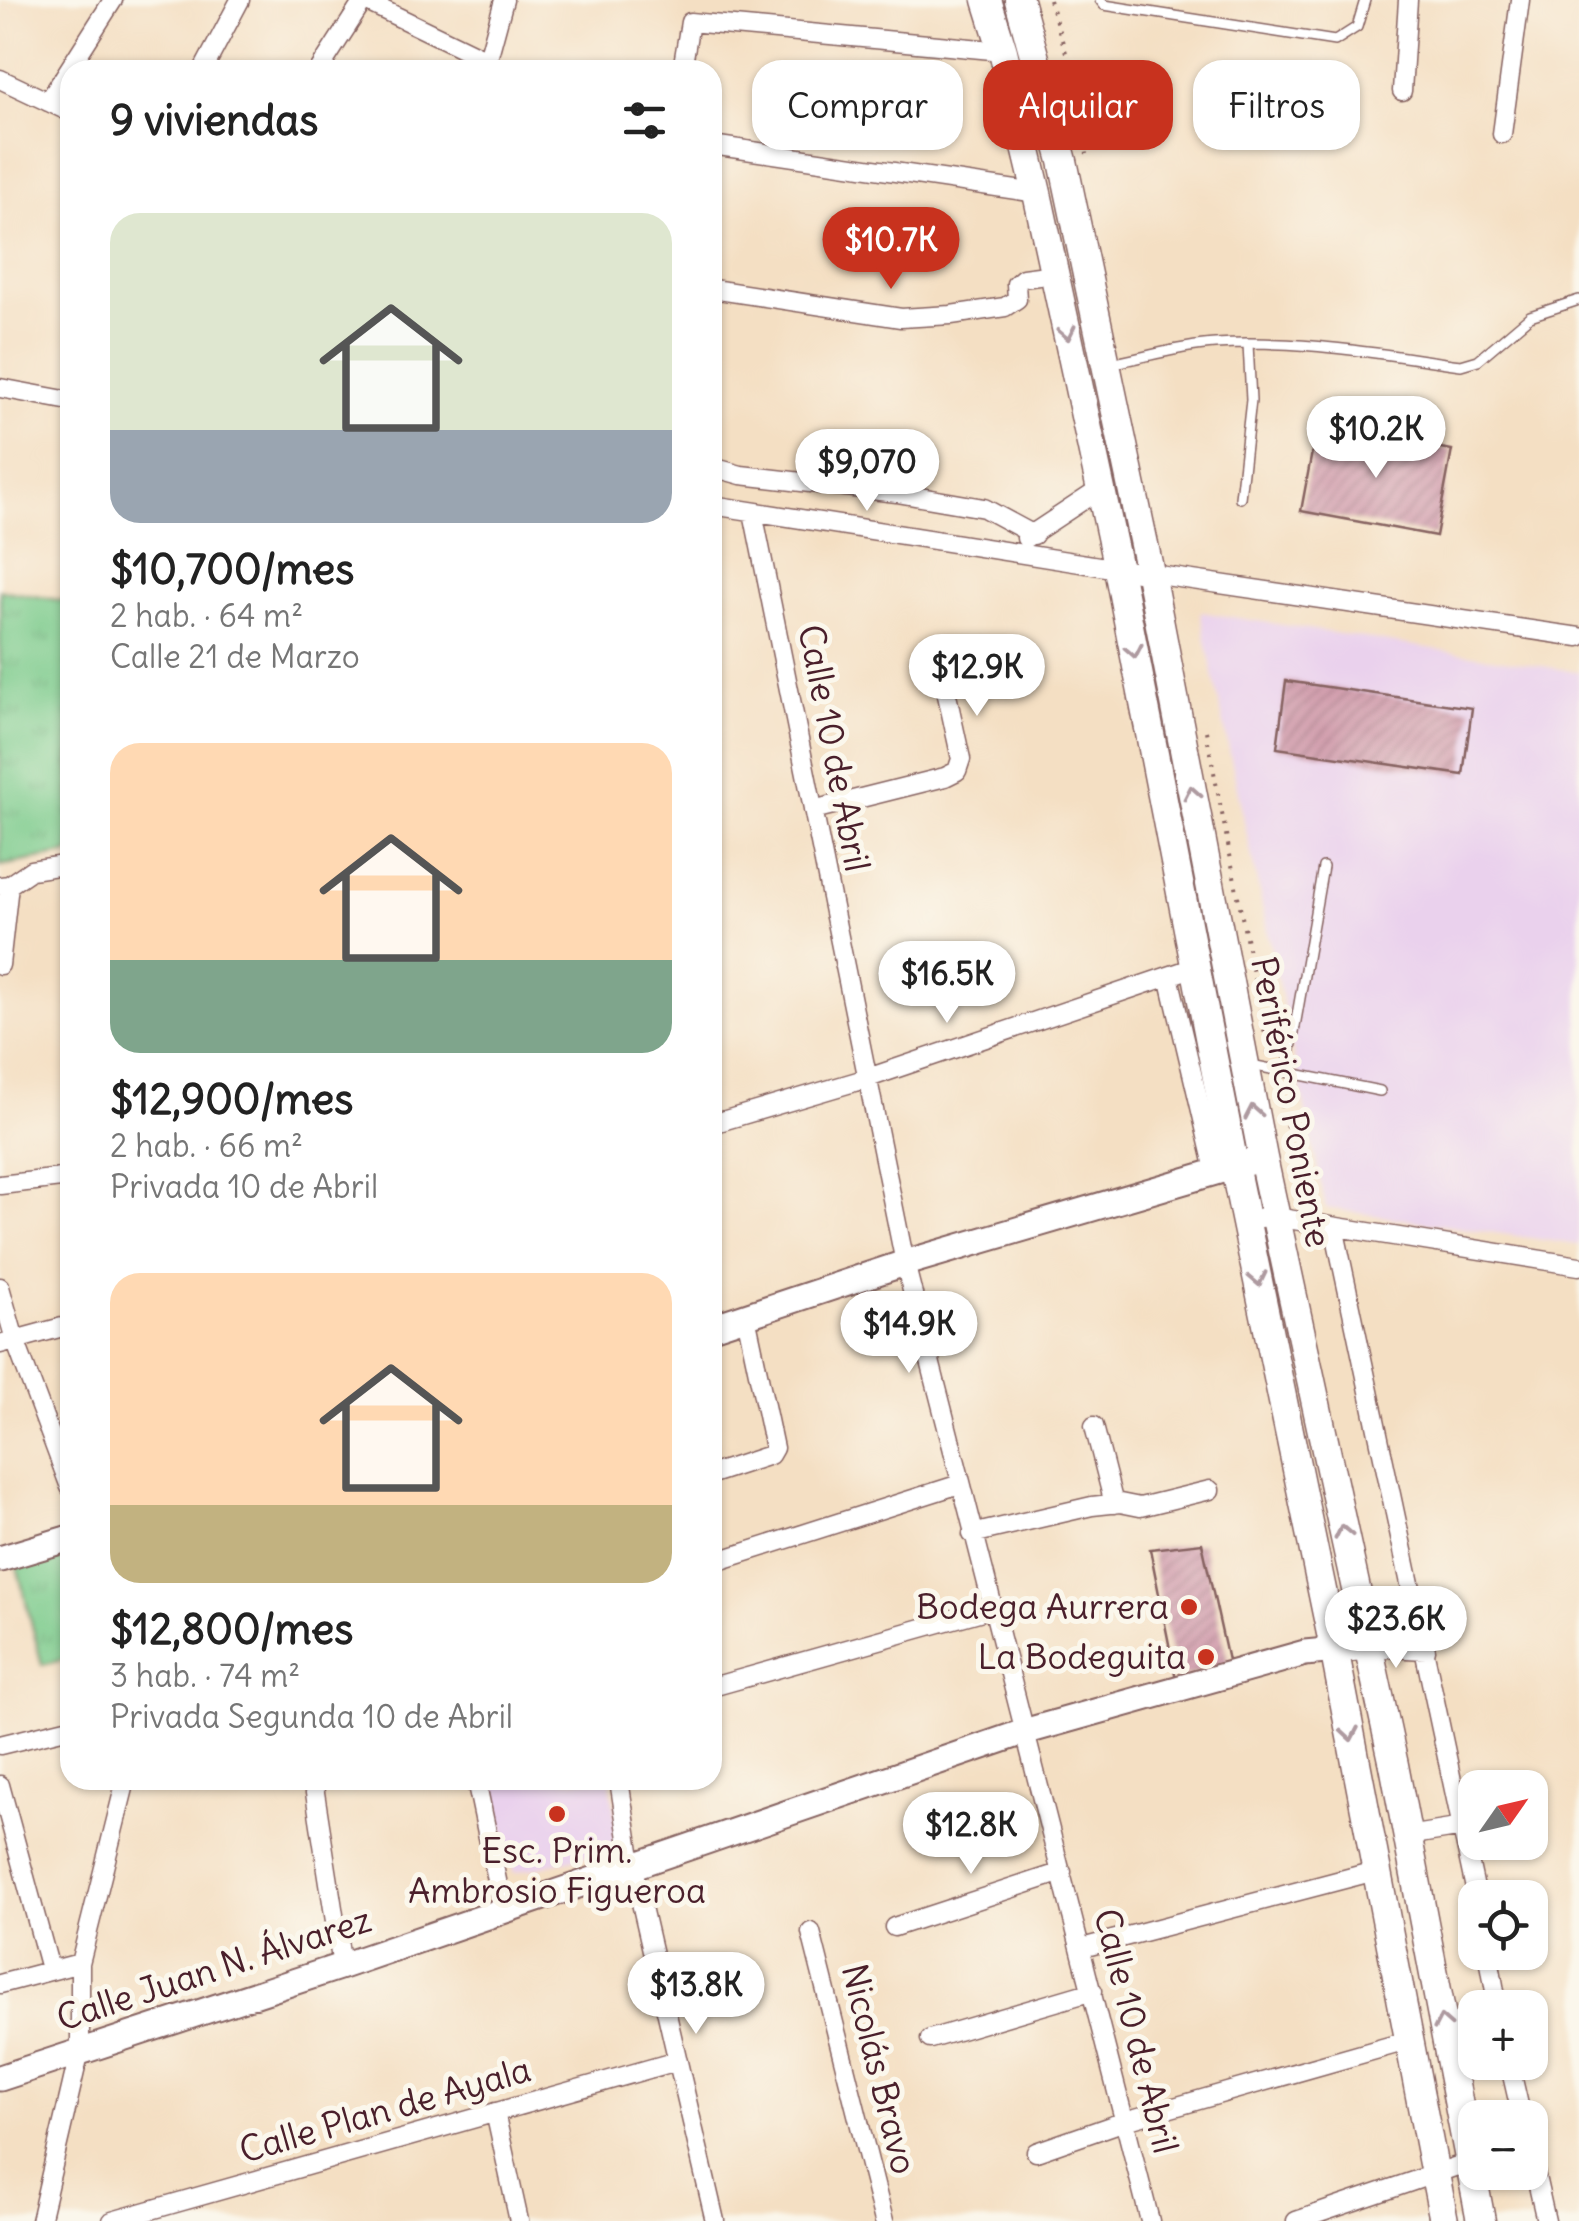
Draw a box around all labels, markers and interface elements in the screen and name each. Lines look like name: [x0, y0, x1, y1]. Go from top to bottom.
chip: Comprar: [752, 60, 963, 150]
chip: Alquilar: [983, 60, 1173, 150]
chip: Filtros: [1193, 60, 1360, 150]
icon: filters: [617, 93, 672, 148]
text: 9 viviendas: [110, 94, 318, 146]
pin: $10.7K: [810, 207, 972, 292]
text: $10.7K: [844, 219, 938, 260]
icon: home: [301, 278, 481, 458]
one-way arrow: [1055, 324, 1076, 341]
pin: $10.2K: [1295, 396, 1457, 481]
text: $10.2K: [1329, 408, 1423, 449]
pin: $9,070: [786, 429, 948, 514]
text: $9,070: [817, 441, 917, 482]
text: $10,700/mes: [110, 543, 354, 595]
text: 2 hab. · 64 m²: [110, 595, 303, 636]
street label: Calle 10 de Abril: [790, 621, 880, 875]
pin: $12.9K: [896, 634, 1058, 719]
text: Calle 21 de Marzo: [110, 636, 360, 677]
one-way arrow: [1122, 642, 1143, 659]
text: $12.9K: [931, 646, 1023, 687]
one-way arrow: [1182, 784, 1203, 801]
icon: home: [301, 808, 481, 988]
pin: $16.5K: [866, 941, 1028, 1026]
text: $16.5K: [900, 953, 994, 994]
street label: Periférico Poniente: [1242, 953, 1342, 1251]
text: $12,900/mes: [110, 1073, 353, 1125]
one-way arrow: [1244, 1104, 1265, 1121]
text: 2 hab. · 66 m²: [110, 1125, 303, 1166]
text: Privada 10 de Abril: [110, 1166, 378, 1207]
one-way arrow: [1246, 1270, 1267, 1287]
pin: $14.9K: [828, 1291, 990, 1376]
text: $14.9K: [862, 1303, 956, 1344]
icon: home: [301, 1338, 481, 1518]
one-way arrow: [1334, 1524, 1355, 1541]
place label: Bodega Aurrera: [916, 1584, 1169, 1628]
pin: $23.6K: [1315, 1586, 1477, 1671]
marker: Bodega Aurrera: [1178, 1596, 1200, 1618]
text: $23.6K: [1347, 1598, 1445, 1639]
text: $12,800/mes: [110, 1603, 353, 1655]
place label: La Bodeguita: [977, 1634, 1186, 1678]
marker: La Bodeguita: [1195, 1646, 1217, 1668]
text: 3 hab. · 74 m²: [110, 1655, 300, 1696]
text: Privada Segunda 10 de Abril: [110, 1696, 513, 1737]
one-way arrow: [1339, 1726, 1360, 1743]
north arrow: [1458, 1770, 1548, 1860]
map controls: [1458, 1770, 1548, 2190]
pin: $12.8K: [890, 1792, 1052, 1877]
marker: Esc. Prim. Ambrosio Figueroa: [546, 1803, 568, 1825]
text: $12.8K: [925, 1804, 1017, 1845]
place label: Esc. Prim. Ambrosio Figueroa: [408, 1828, 706, 1912]
button: locate: [1458, 1880, 1548, 1970]
street label: Calle Juan N. Álvarez: [51, 1896, 376, 2040]
street label: Calle 10 de Abril: [1085, 1904, 1189, 2157]
pin: $13.8K: [615, 1952, 777, 2037]
street label: Nicolás Bravo: [833, 1959, 927, 2178]
text: $13.8K: [650, 1964, 742, 2005]
button: +: [1458, 1990, 1548, 2080]
one-way arrow: [1432, 2014, 1453, 2031]
street label: Calle Plan de Ayala: [234, 2046, 535, 2172]
button: −: [1458, 2100, 1548, 2190]

